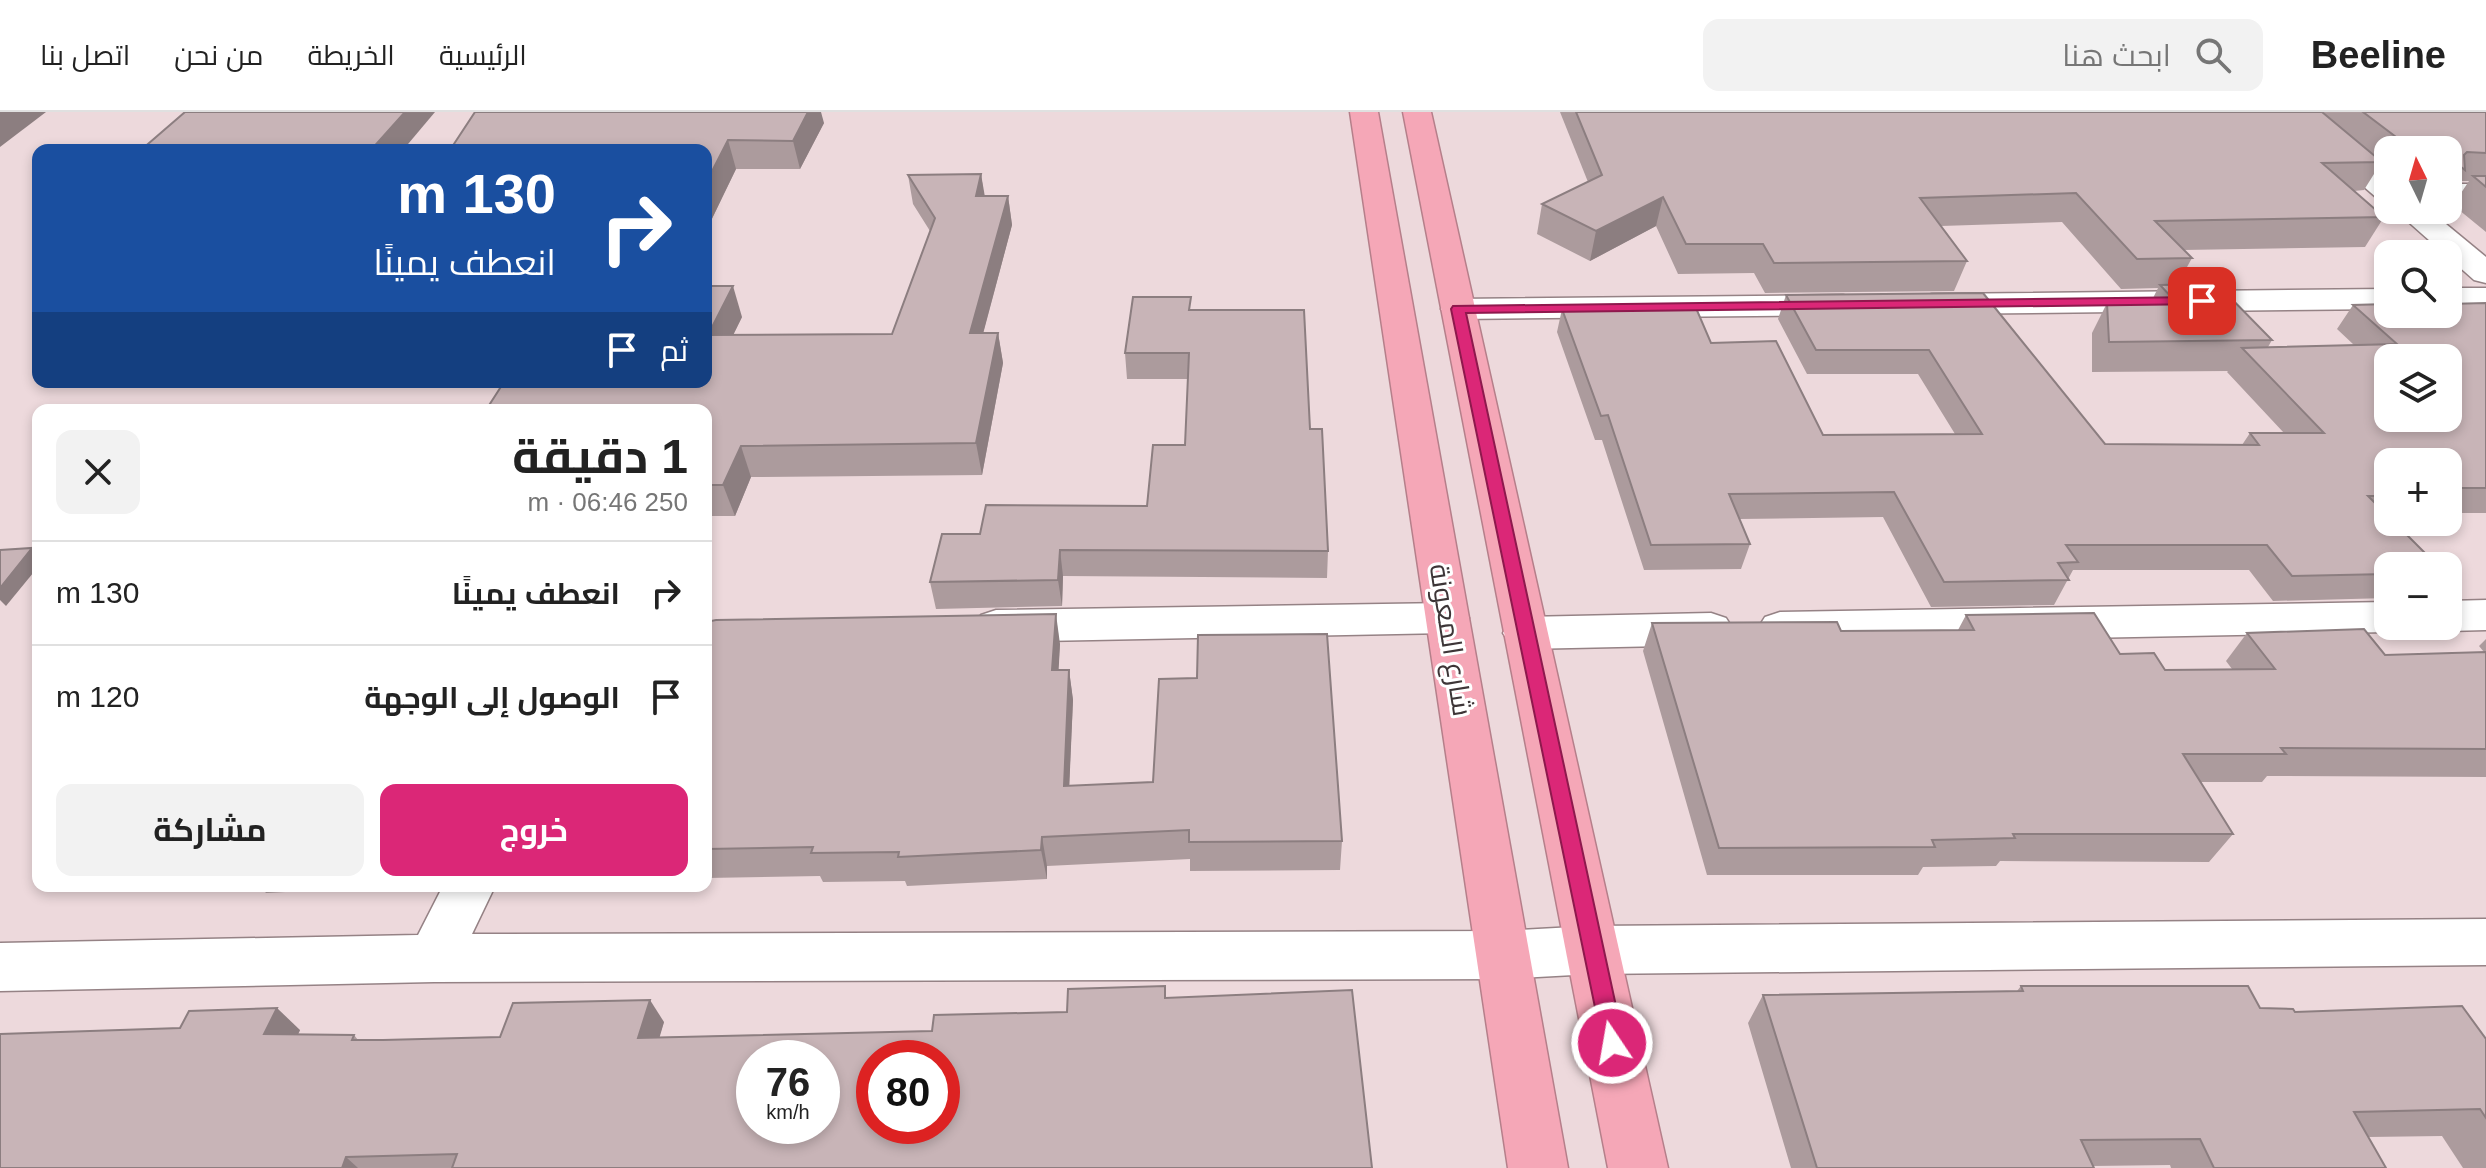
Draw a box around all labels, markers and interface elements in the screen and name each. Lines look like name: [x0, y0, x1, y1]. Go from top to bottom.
search box: [1703, 19, 2263, 91]
icon: search: [2191, 33, 2235, 77]
text: Beeline: [2311, 34, 2446, 76]
text: ابحث هنا: [2062, 39, 2171, 72]
text: اتصل بنا: [40, 40, 130, 71]
text: من نحن: [174, 40, 263, 71]
text: الخريطة: [307, 40, 395, 71]
text: الرئيسية: [439, 40, 527, 71]
north arrow: [2374, 136, 2462, 224]
map controls: [2374, 136, 2462, 640]
text: 130 m: [397, 162, 556, 225]
icon: right: [584, 176, 688, 280]
button: search: [2374, 240, 2462, 328]
text: انعطف يمينًا: [373, 242, 556, 283]
pin: [2168, 267, 2236, 335]
icon: arrive: [2180, 279, 2224, 323]
icon: arrive: [600, 328, 644, 372]
text: ثم: [660, 334, 688, 367]
button: layers: [2374, 344, 2462, 432]
button: close: [56, 430, 140, 514]
text: 1 دقيقة: [512, 430, 688, 483]
button: +: [2374, 448, 2462, 536]
text: 250 m · 06:46: [528, 487, 688, 517]
button: −: [2374, 552, 2462, 640]
street label: شارع المعونة: [1421, 562, 1478, 719]
icon: right: [644, 571, 688, 615]
text: 130 m: [56, 576, 139, 609]
text: انعطف يمينًا: [452, 577, 620, 610]
icon: arrive: [644, 675, 688, 719]
text: 120 m: [56, 680, 139, 713]
text: الوصول إلى الوجهة: [364, 681, 620, 714]
button: مشاركة: [56, 784, 364, 876]
button: خروج: [380, 784, 688, 876]
position arrow: [1570, 1001, 1654, 1085]
speed limit sign: 80: [856, 1040, 960, 1144]
text: 76: [766, 1060, 810, 1104]
text: km/h: [766, 1101, 810, 1123]

